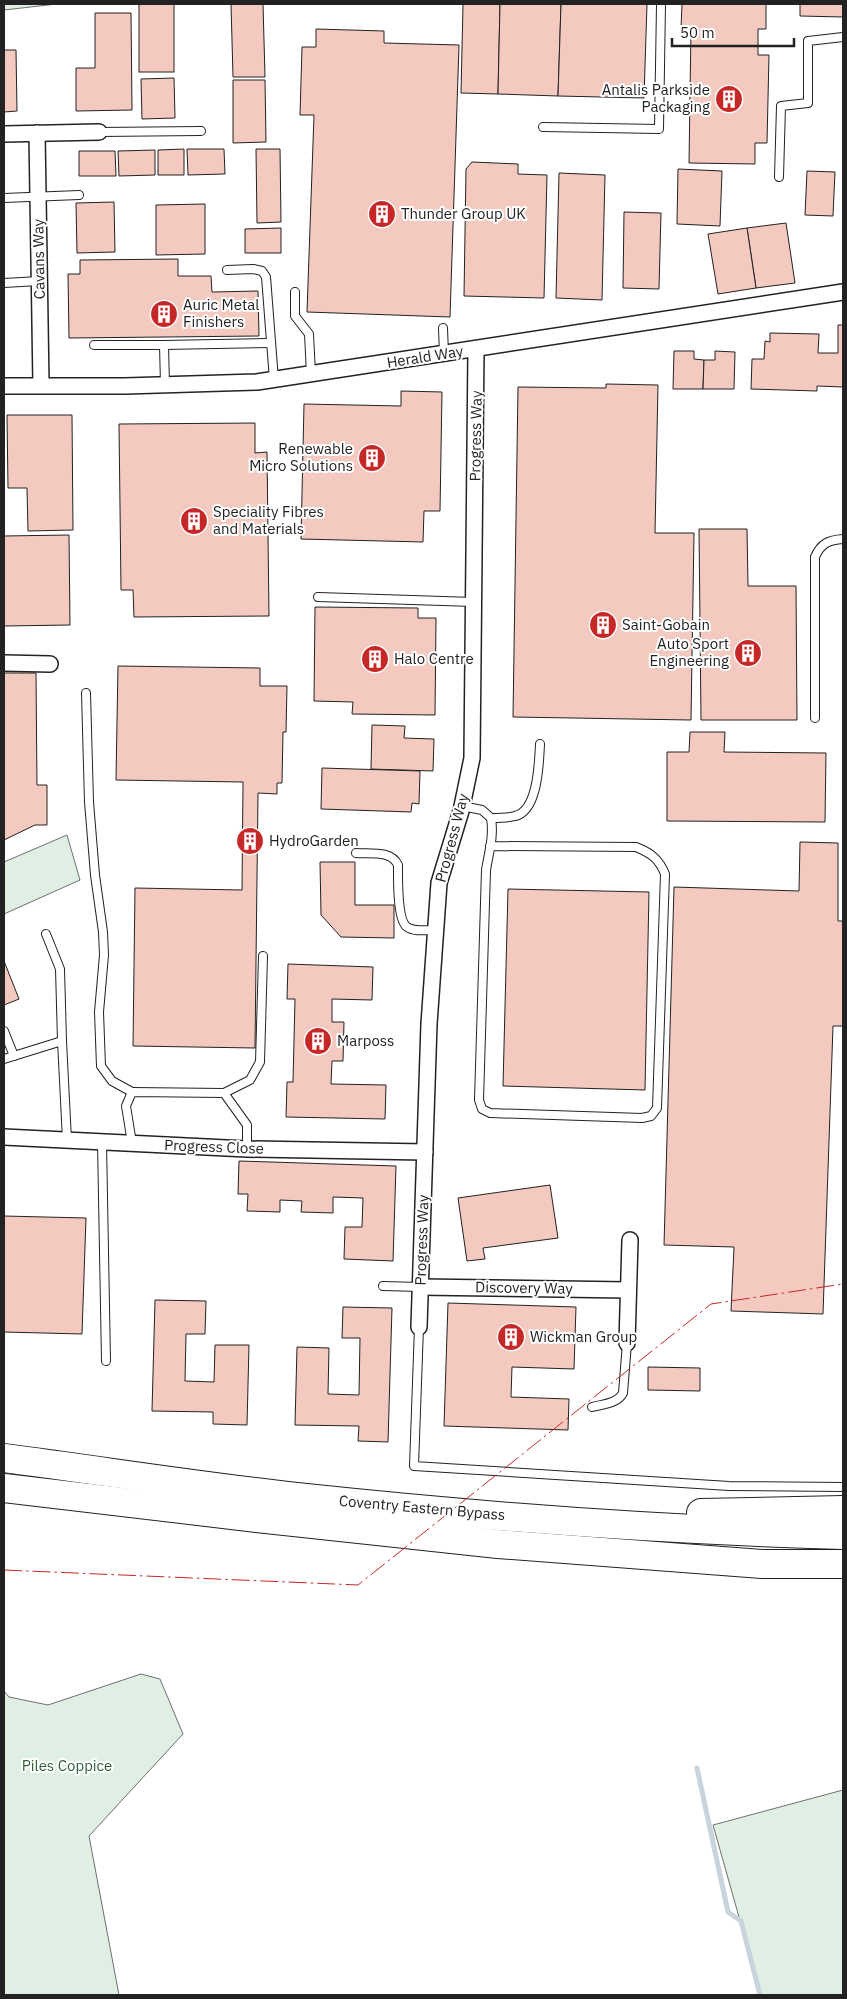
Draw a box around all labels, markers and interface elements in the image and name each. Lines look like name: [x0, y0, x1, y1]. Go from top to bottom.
scale bar: [672, 15, 794, 47]
text: 50 m: [680, 23, 715, 42]
place label: Antalis Parkside Packaging: [602, 80, 710, 116]
building icon: Antalis Parkside Packaging: [714, 84, 744, 114]
building icon: Thunder Group UK: [367, 199, 397, 229]
place label: Thunder Group UK: [401, 204, 526, 223]
street label: Cavans Way: [28, 218, 49, 299]
place label: Auric Metal Finishers: [183, 295, 259, 331]
building icon: Auric Metal Finishers: [149, 299, 179, 329]
street label: Herald Way: [385, 341, 465, 372]
street label: Progress Way: [465, 390, 486, 482]
place label: Renewable Micro Solutions: [249, 439, 353, 475]
building icon: Renewable Micro Solutions: [357, 443, 387, 473]
place label: Speciality Fibres and Materials: [213, 502, 324, 538]
building icon: Speciality Fibres and Materials: [179, 506, 209, 536]
building icon: Saint-Gobain: [588, 610, 618, 640]
place label: Saint-Gobain: [622, 615, 710, 634]
place label: Auto Sport Engineering: [649, 634, 729, 670]
building icon: Auto Sport Engineering: [733, 638, 763, 668]
building icon: Halo Centre: [360, 644, 390, 674]
place label: Halo Centre: [394, 649, 474, 668]
street label: Progress Way: [431, 791, 473, 884]
building icon: HydroGarden: [235, 826, 265, 856]
place label: HydroGarden: [269, 831, 359, 850]
building icon: Marposs: [303, 1026, 333, 1056]
place label: Marposs: [337, 1031, 394, 1050]
street label: Progress Close: [164, 1135, 264, 1158]
street label: Progress Way: [410, 1194, 433, 1286]
street label: Discovery Way: [475, 1277, 574, 1298]
building icon: Wickman Group: [496, 1322, 526, 1352]
place label: Wickman Group: [530, 1327, 637, 1346]
street label: Coventry Eastern Bypass: [338, 1491, 506, 1524]
park label: Piles Coppice: [22, 1756, 112, 1775]

